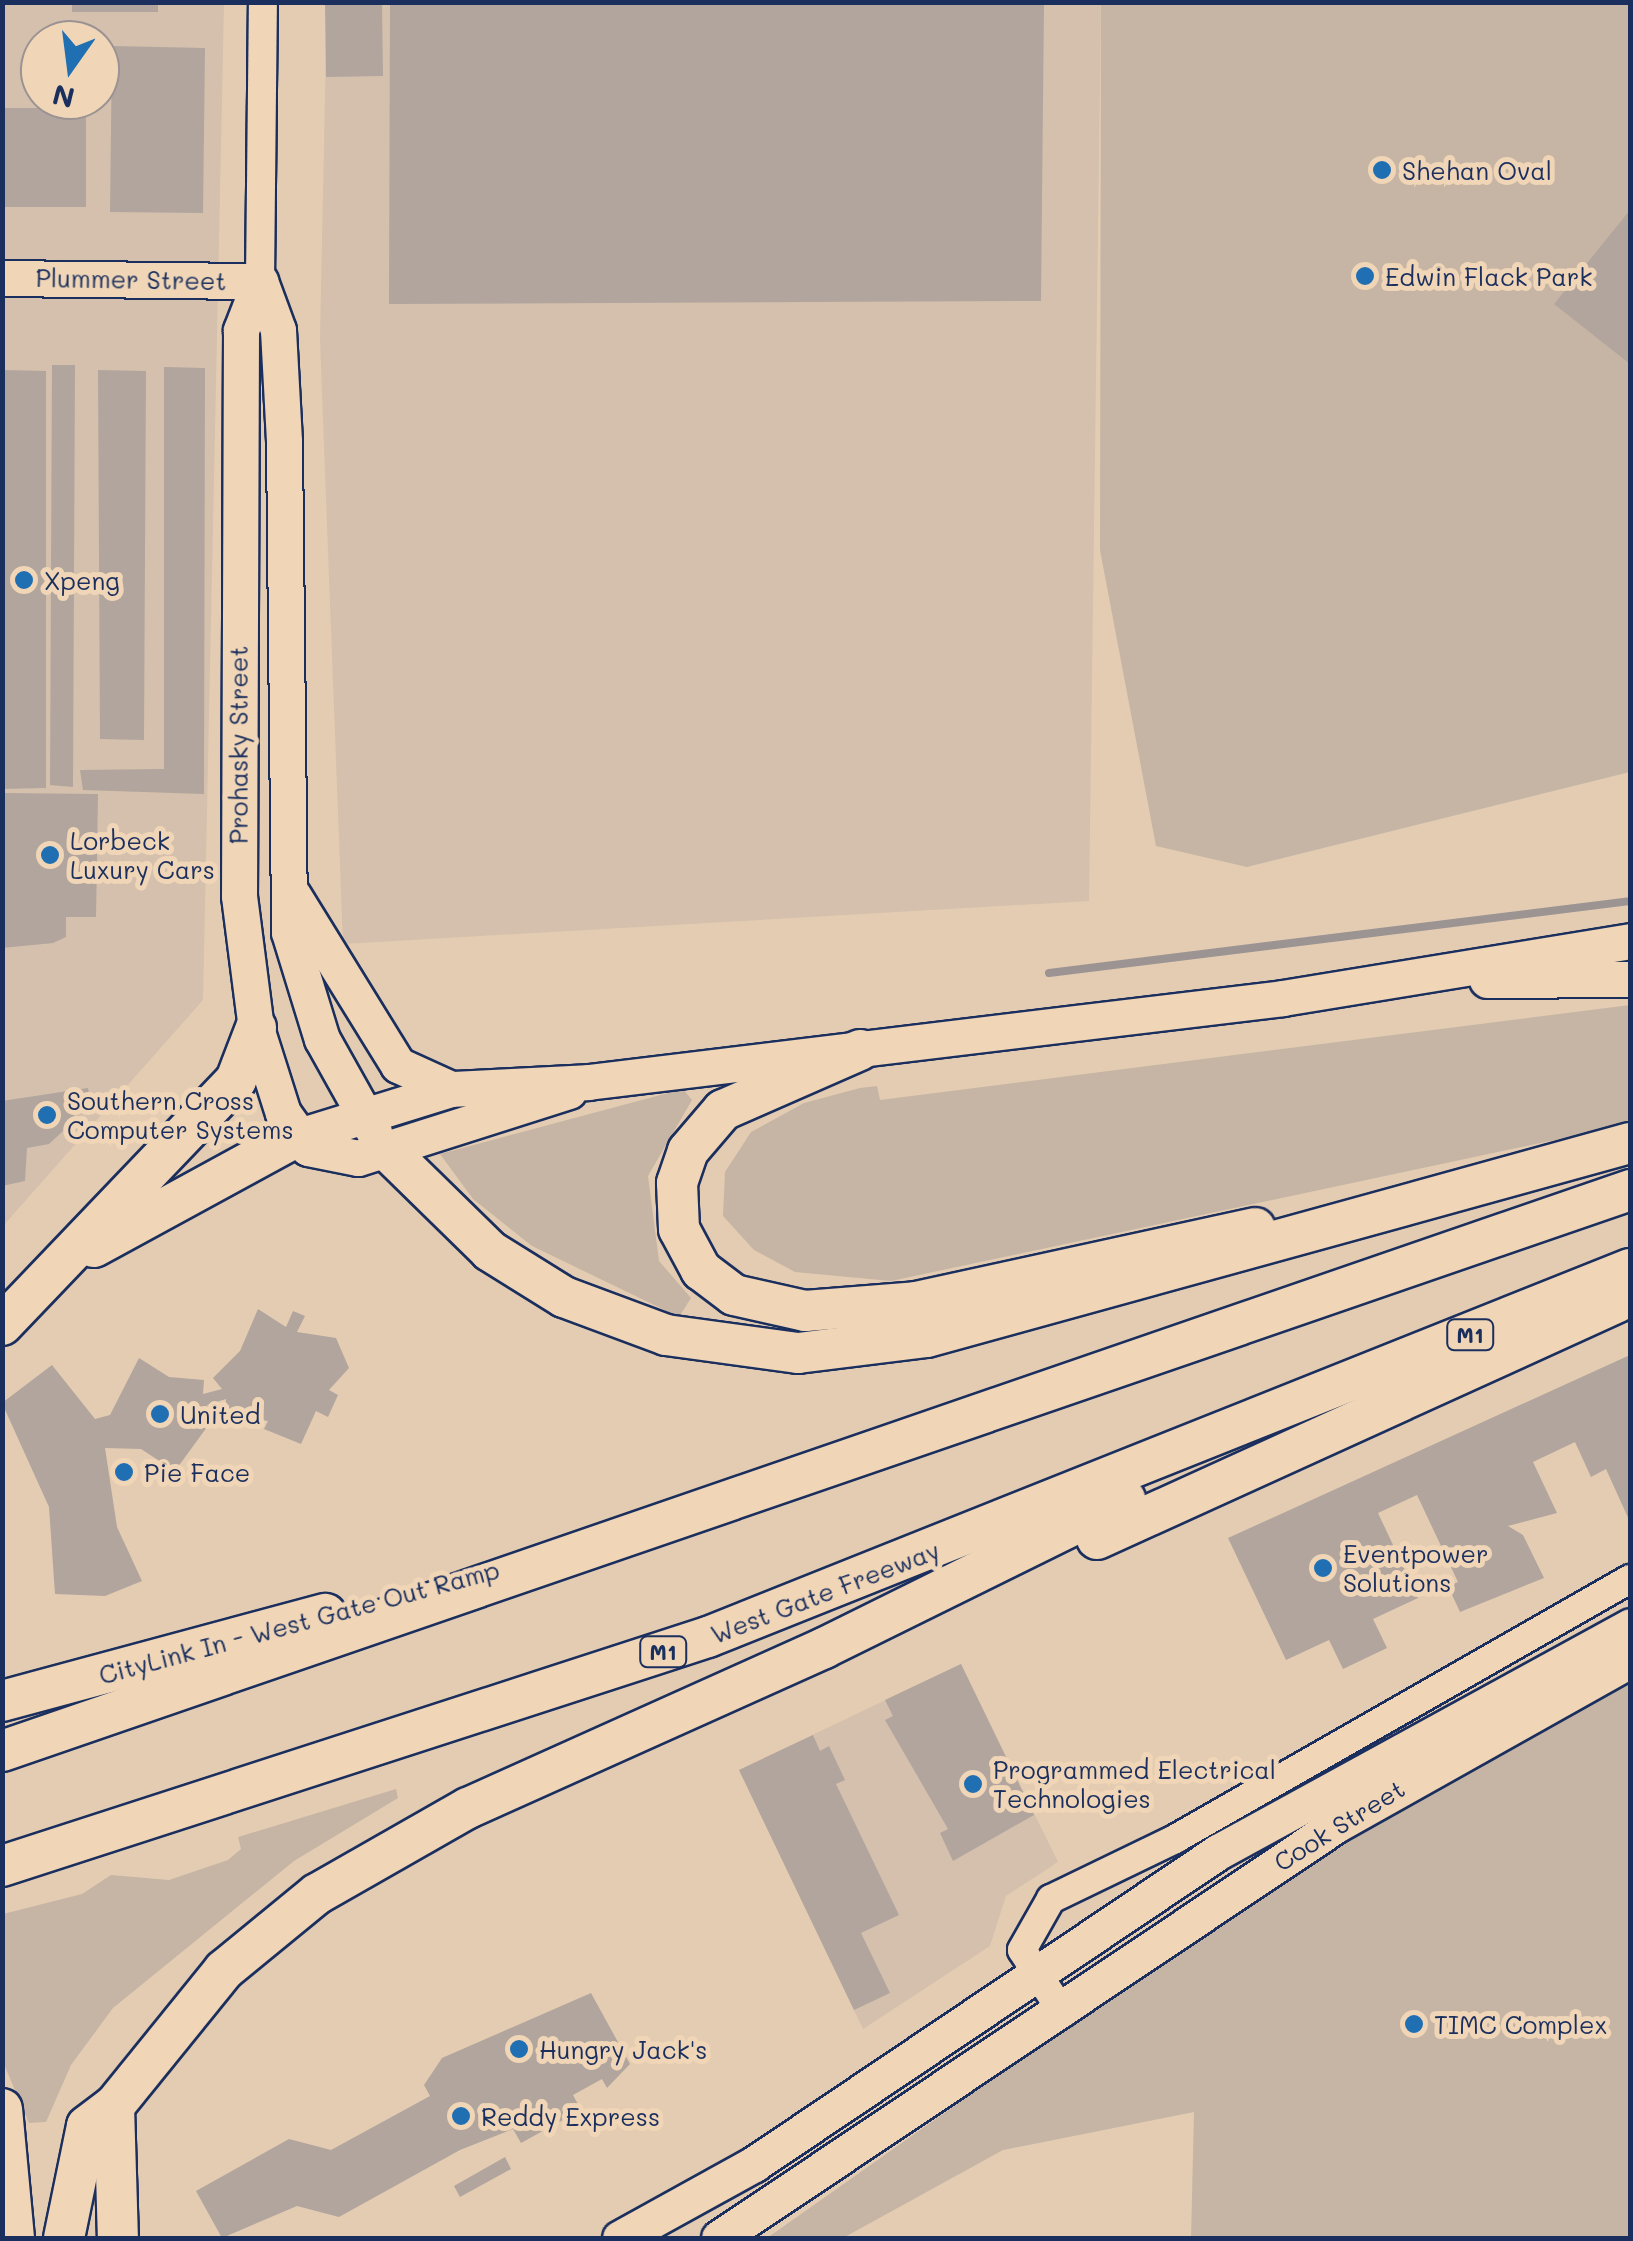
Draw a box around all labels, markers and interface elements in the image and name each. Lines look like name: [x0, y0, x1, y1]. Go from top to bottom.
north arrow: [20, 20, 120, 120]
text: N: [49, 77, 78, 117]
place label: Shehan Oval: [1402, 155, 1552, 185]
marker: Shehan Oval: [1371, 159, 1393, 181]
place label: Edwin Flack Park: [1385, 261, 1593, 291]
street label: Plummer Street: [35, 262, 227, 296]
marker: Edwin Flack Park: [1354, 265, 1376, 287]
place label: Xpeng: [44, 565, 120, 595]
marker: Xpeng: [13, 569, 35, 591]
street label: Prohasky Street: [223, 646, 253, 844]
place label: Lorbeck Luxury Cars: [70, 826, 215, 885]
marker: Lorbeck Luxury Cars: [39, 844, 61, 866]
place label: Southern Cross Computer Systems: [67, 1086, 294, 1145]
marker: Southern Cross Computer Systems: [36, 1104, 58, 1126]
road number: M1: [1445, 1318, 1495, 1352]
place label: United: [180, 1399, 260, 1429]
marker: United: [149, 1403, 171, 1425]
place label: Pie Face: [144, 1457, 250, 1487]
marker: Pie Face: [113, 1461, 135, 1483]
street label: West Gate Freeway: [706, 1535, 944, 1649]
place label: Eventpower Solutions: [1343, 1539, 1489, 1598]
street label: CityLink In - West Gate Out Ramp: [95, 1554, 503, 1690]
marker: Eventpower Solutions: [1312, 1557, 1334, 1579]
road number: M1: [638, 1635, 688, 1669]
place label: Programmed Electrical Technologies: [993, 1755, 1276, 1814]
marker: Programmed Electrical Technologies: [962, 1773, 984, 1795]
street label: Cook Street: [1268, 1773, 1410, 1877]
place label: TIMC Complex: [1434, 2009, 1607, 2039]
marker: TIMC Complex: [1403, 2013, 1425, 2035]
place label: Hungry Jack's: [539, 2034, 707, 2064]
marker: Hungry Jack's: [508, 2038, 530, 2060]
place label: Reddy Express: [481, 2101, 660, 2131]
marker: Reddy Express: [450, 2105, 472, 2127]

